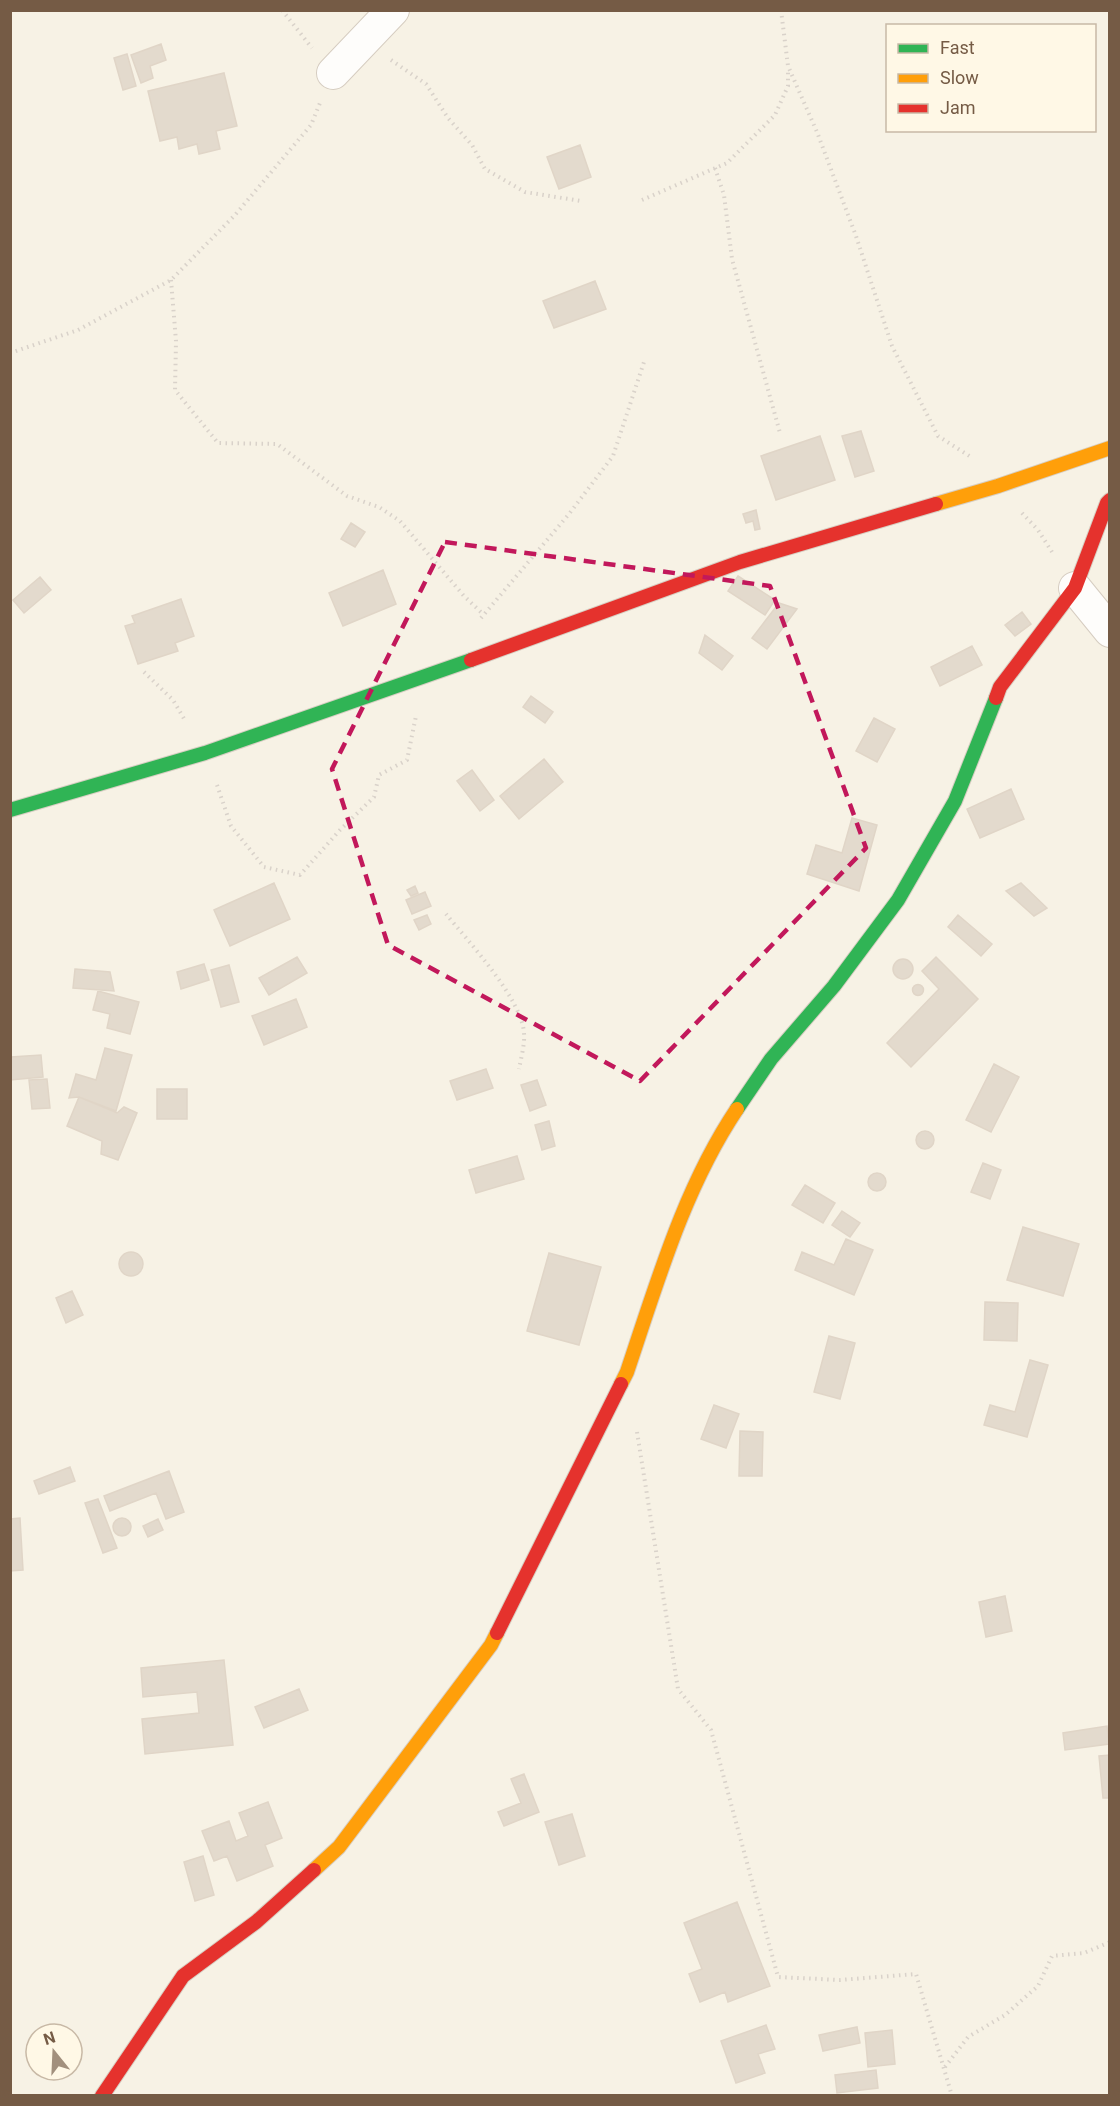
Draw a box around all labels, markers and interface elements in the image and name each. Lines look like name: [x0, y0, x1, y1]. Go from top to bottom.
legend: [886, 24, 1096, 132]
text: Fast: [940, 37, 975, 58]
text: Slow: [940, 67, 979, 88]
text: Jam: [940, 97, 976, 118]
north arrow: [24, 2022, 84, 2082]
text: N: [41, 2027, 58, 2049]

